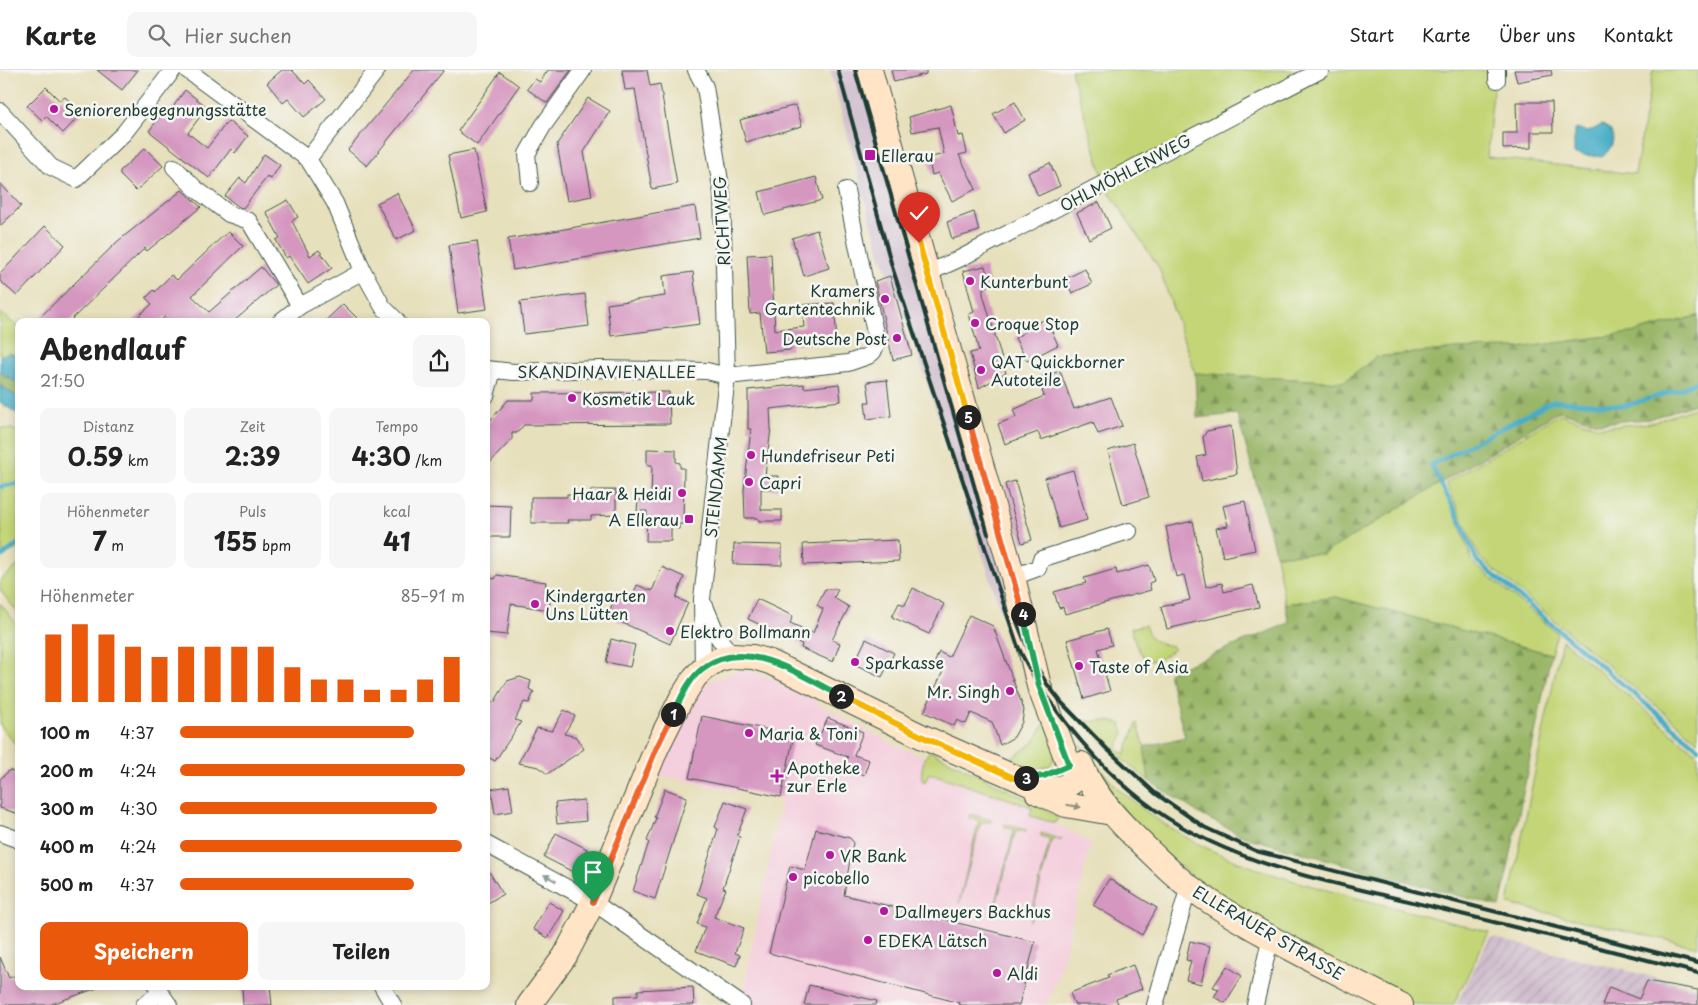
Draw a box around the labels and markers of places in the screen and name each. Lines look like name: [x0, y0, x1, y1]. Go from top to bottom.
place label: Seniorenbegegnungsstätte: [64, 97, 267, 121]
marker: Seniorenbegegnungsstätte: [48, 103, 60, 115]
place label: Ellerau: [881, 143, 934, 167]
marker: Ellerau: [863, 148, 877, 162]
pin: [898, 192, 940, 243]
place label: Kunterbunt: [980, 269, 1069, 293]
marker: Kunterbunt: [964, 275, 976, 287]
place label: Kramers Gartentechnik: [765, 278, 875, 320]
marker: Kramers Gartentechnik: [879, 293, 891, 305]
place label: Croque Stop: [985, 311, 1079, 335]
marker: Croque Stop: [969, 317, 981, 329]
place label: Deutsche Post: [783, 326, 887, 350]
marker: Deutsche Post: [891, 332, 903, 344]
place label: QAT Quickborner Autoteile: [991, 349, 1125, 391]
marker: QAT Quickborner Autoteile: [975, 364, 987, 376]
place label: Kosmetik Lauk: [582, 386, 695, 410]
marker: Kosmetik Lauk: [566, 392, 578, 404]
pin: 5: [956, 404, 980, 430]
place label: Hundefriseur Peti: [761, 443, 895, 467]
marker: Hundefriseur Peti: [745, 449, 757, 461]
place label: Capri: [759, 470, 802, 494]
marker: Capri: [743, 476, 755, 488]
place label: Haar & Heidi: [572, 481, 672, 505]
marker: Haar & Heidi: [676, 487, 688, 499]
place label: A Ellerau: [609, 507, 679, 531]
marker: A Ellerau: [683, 513, 695, 525]
place label: Kindergarten Uns Lütten: [545, 583, 646, 625]
marker: Kindergarten Uns Lütten: [529, 598, 541, 610]
pin: 4: [1010, 602, 1036, 626]
place label: Elektro Bollmann: [680, 619, 811, 643]
marker: Elektro Bollmann: [664, 625, 676, 637]
place label: Sparkasse: [865, 650, 944, 674]
place label: Taste of Asia: [1089, 654, 1189, 678]
marker: Sparkasse: [849, 656, 861, 668]
marker: Taste of Asia: [1073, 660, 1085, 672]
place label: Mr. Singh: [927, 679, 1000, 703]
pin: 2: [828, 684, 854, 708]
marker: Mr. Singh: [1004, 685, 1016, 697]
pin: 1: [660, 702, 686, 726]
place label: Maria & Toni: [759, 721, 858, 745]
marker: Maria & Toni: [743, 727, 755, 739]
place label: Apotheke zur Erle: [787, 755, 861, 797]
pin: 3: [1014, 766, 1038, 790]
marker: Apotheke zur Erle: [771, 770, 783, 782]
place label: VR Bank: [840, 843, 907, 867]
marker: VR Bank: [824, 849, 836, 861]
pin: [572, 851, 614, 902]
place label: picobello: [803, 865, 870, 889]
marker: picobello: [787, 871, 799, 883]
place label: Dallmeyers Backhus: [894, 899, 1051, 923]
marker: Dallmeyers Backhus: [878, 905, 890, 917]
place label: EDEKA Lätsch: [878, 928, 987, 952]
marker: EDEKA Lätsch: [862, 934, 874, 946]
place label: Aldi: [1007, 961, 1038, 985]
marker: Aldi: [991, 967, 1003, 979]

